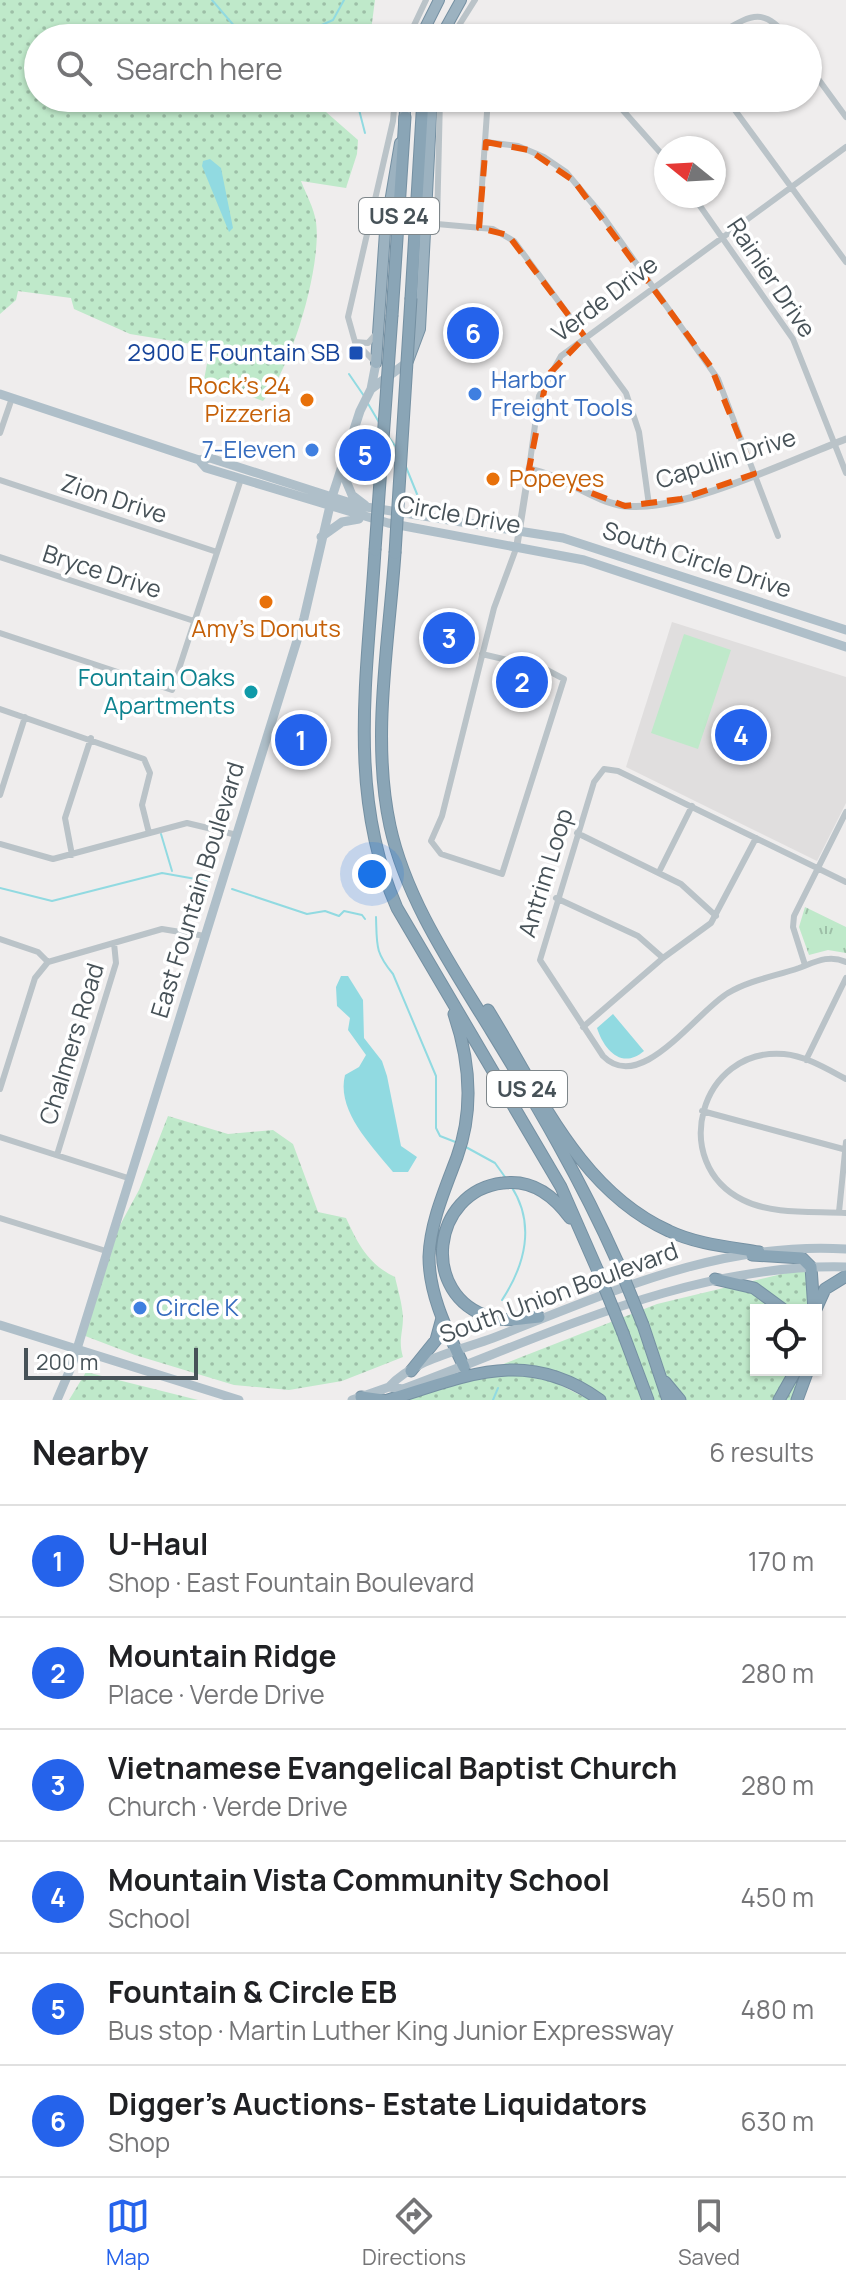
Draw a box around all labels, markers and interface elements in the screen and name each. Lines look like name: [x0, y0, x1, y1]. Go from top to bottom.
search box: [24, 24, 822, 112]
icon: search: [52, 46, 96, 90]
text: Search here: [116, 48, 283, 89]
north arrow: [654, 136, 726, 208]
road number: US 24: [359, 198, 439, 234]
street label: Rainier Drive: [720, 211, 824, 343]
street label: Verde Drive: [544, 247, 664, 348]
pin: 6: [447, 303, 499, 363]
place label: 2900 E Fountain SB: [127, 335, 340, 368]
marker: 2900 E Fountain SB: [347, 344, 365, 362]
place label: Harbor Freight Tools: [491, 362, 633, 423]
place label: Rock's 24 Pizzeria: [188, 368, 291, 429]
marker: Harbor Freight Tools: [466, 385, 484, 403]
marker: Rock's 24 Pizzeria: [298, 391, 316, 409]
street label: Capulin Drive: [651, 419, 800, 496]
pin: 5: [339, 425, 391, 485]
place label: 7-Eleven: [202, 432, 296, 465]
marker: 7-Eleven: [303, 441, 321, 459]
place label: Popeyes: [509, 461, 604, 494]
street label: Zion Drive: [57, 465, 172, 530]
marker: Popeyes: [484, 470, 502, 488]
street label: Circle Drive: [395, 486, 524, 541]
street label: South Circle Drive: [599, 513, 796, 605]
street label: Bryce Drive: [39, 536, 166, 605]
marker: Amy's Donuts: [257, 593, 275, 611]
pin: 3: [423, 608, 475, 668]
place label: Amy's Donuts: [191, 611, 341, 644]
pin: 2: [496, 652, 548, 712]
place label: Fountain Oaks Apartments: [78, 660, 235, 721]
marker: Fountain Oaks Apartments: [242, 683, 260, 701]
pin: 4: [715, 705, 767, 765]
pin: 1: [275, 710, 327, 770]
street label: East Fountain Boulevard: [142, 758, 251, 1021]
street label: Antrim Loop: [509, 804, 580, 941]
your location: [352, 854, 392, 894]
street label: Chalmers Road: [30, 959, 111, 1128]
road number: US 24: [487, 1071, 567, 1107]
street label: South Union Boulevard: [435, 1233, 682, 1350]
place label: Circle K: [156, 1290, 240, 1323]
marker: Circle K: [131, 1299, 149, 1317]
map controls: [750, 1304, 822, 1376]
button: locate: [750, 1304, 822, 1376]
scale bar: [24, 1344, 198, 1380]
text: 200 m: [36, 1347, 98, 1377]
text: Nearby: [32, 1429, 148, 1475]
text: 6 results: [709, 1434, 814, 1470]
text: U-Haul: [108, 1523, 208, 1564]
text: 1: [52, 1543, 64, 1579]
text: 170 m: [748, 1543, 814, 1579]
text: Shop · East Fountain Boulevard: [108, 1564, 475, 1600]
text: Mountain Ridge: [108, 1635, 336, 1676]
text: 2: [50, 1655, 66, 1691]
text: 280 m: [741, 1655, 814, 1691]
text: Place · Verde Drive: [108, 1676, 325, 1712]
text: Vietnamese Evangelical Baptist Church: [108, 1747, 677, 1788]
text: 3: [50, 1767, 66, 1803]
text: 280 m: [741, 1767, 814, 1803]
text: Church · Verde Drive: [108, 1788, 348, 1824]
text: Mountain Vista Community School: [108, 1859, 610, 1900]
text: 4: [50, 1879, 66, 1915]
text: 450 m: [741, 1879, 814, 1915]
text: School: [108, 1900, 191, 1936]
text: Fountain & Circle EB: [108, 1971, 397, 2012]
text: 5: [50, 1991, 66, 2027]
text: 480 m: [740, 1991, 814, 2027]
text: Bus stop · Martin Luther King Junior Expressway: [108, 2012, 674, 2048]
text: Digger's Auctions- Estate Liquidators: [108, 2083, 647, 2124]
text: 6: [50, 2103, 66, 2139]
text: 630 m: [740, 2103, 814, 2139]
text: Shop: [108, 2124, 170, 2160]
tab: Map: [106, 2194, 150, 2272]
tab: Directions: [362, 2194, 466, 2272]
tab: Saved: [678, 2194, 740, 2272]

